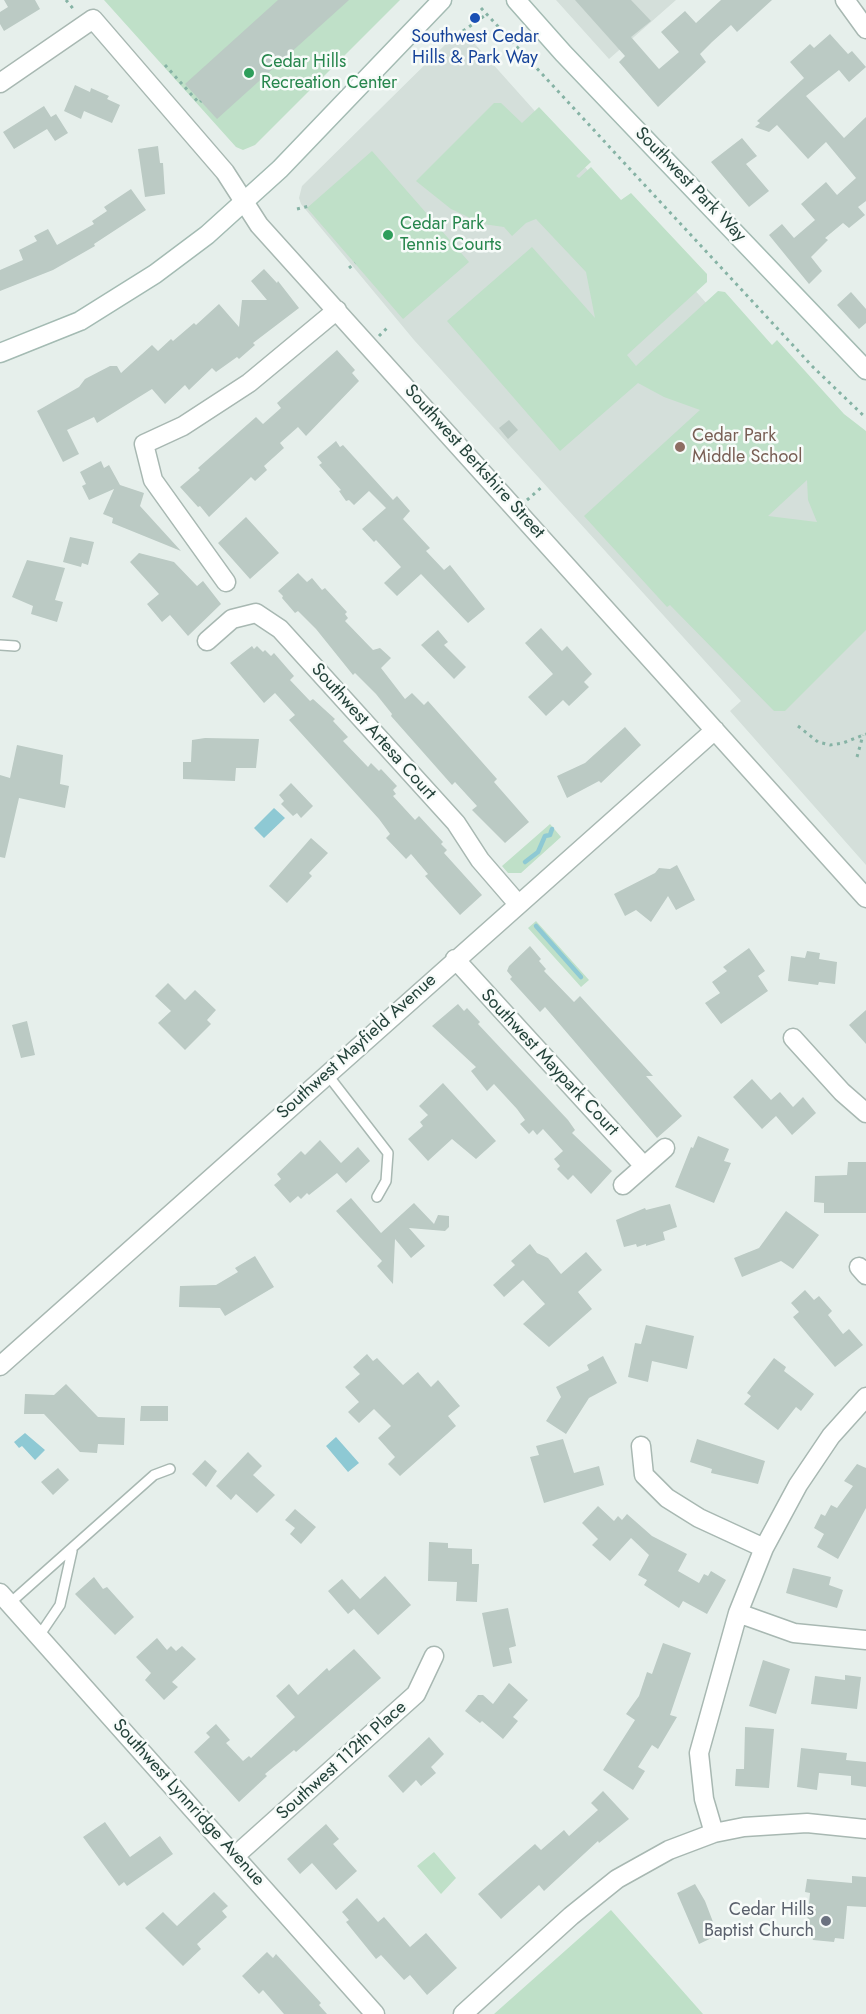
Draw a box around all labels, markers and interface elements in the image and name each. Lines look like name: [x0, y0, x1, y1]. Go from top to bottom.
marker: Southwest Cedar Hills & Park Way: [468, 11, 482, 25]
place label: Southwest Cedar Hills & Park Way: [411, 27, 539, 70]
place label: Cedar Hills Recreation Center: [261, 52, 397, 94]
marker: Cedar Hills Recreation Center: [242, 66, 256, 80]
street label: Southwest Park Way: [630, 123, 750, 247]
place label: Cedar Park Tennis Courts: [400, 214, 501, 256]
marker: Cedar Park Tennis Courts: [381, 228, 395, 242]
street label: Southwest Berkshire Street: [399, 381, 549, 543]
place label: Cedar Park Middle School: [692, 426, 802, 468]
marker: Cedar Park Middle School: [673, 440, 687, 454]
street label: Southwest Artesa Court: [306, 659, 440, 805]
street label: Southwest Mayfield Avenue: [273, 970, 441, 1124]
street label: Southwest Maypark Court: [475, 985, 623, 1141]
street label: Southwest 112th Place: [273, 1697, 411, 1825]
street label: Southwest Lynnridge Avenue: [107, 1715, 269, 1891]
place label: Cedar Hills Baptist Church: [704, 1900, 814, 1942]
marker: Cedar Hills Baptist Church: [819, 1914, 833, 1928]

